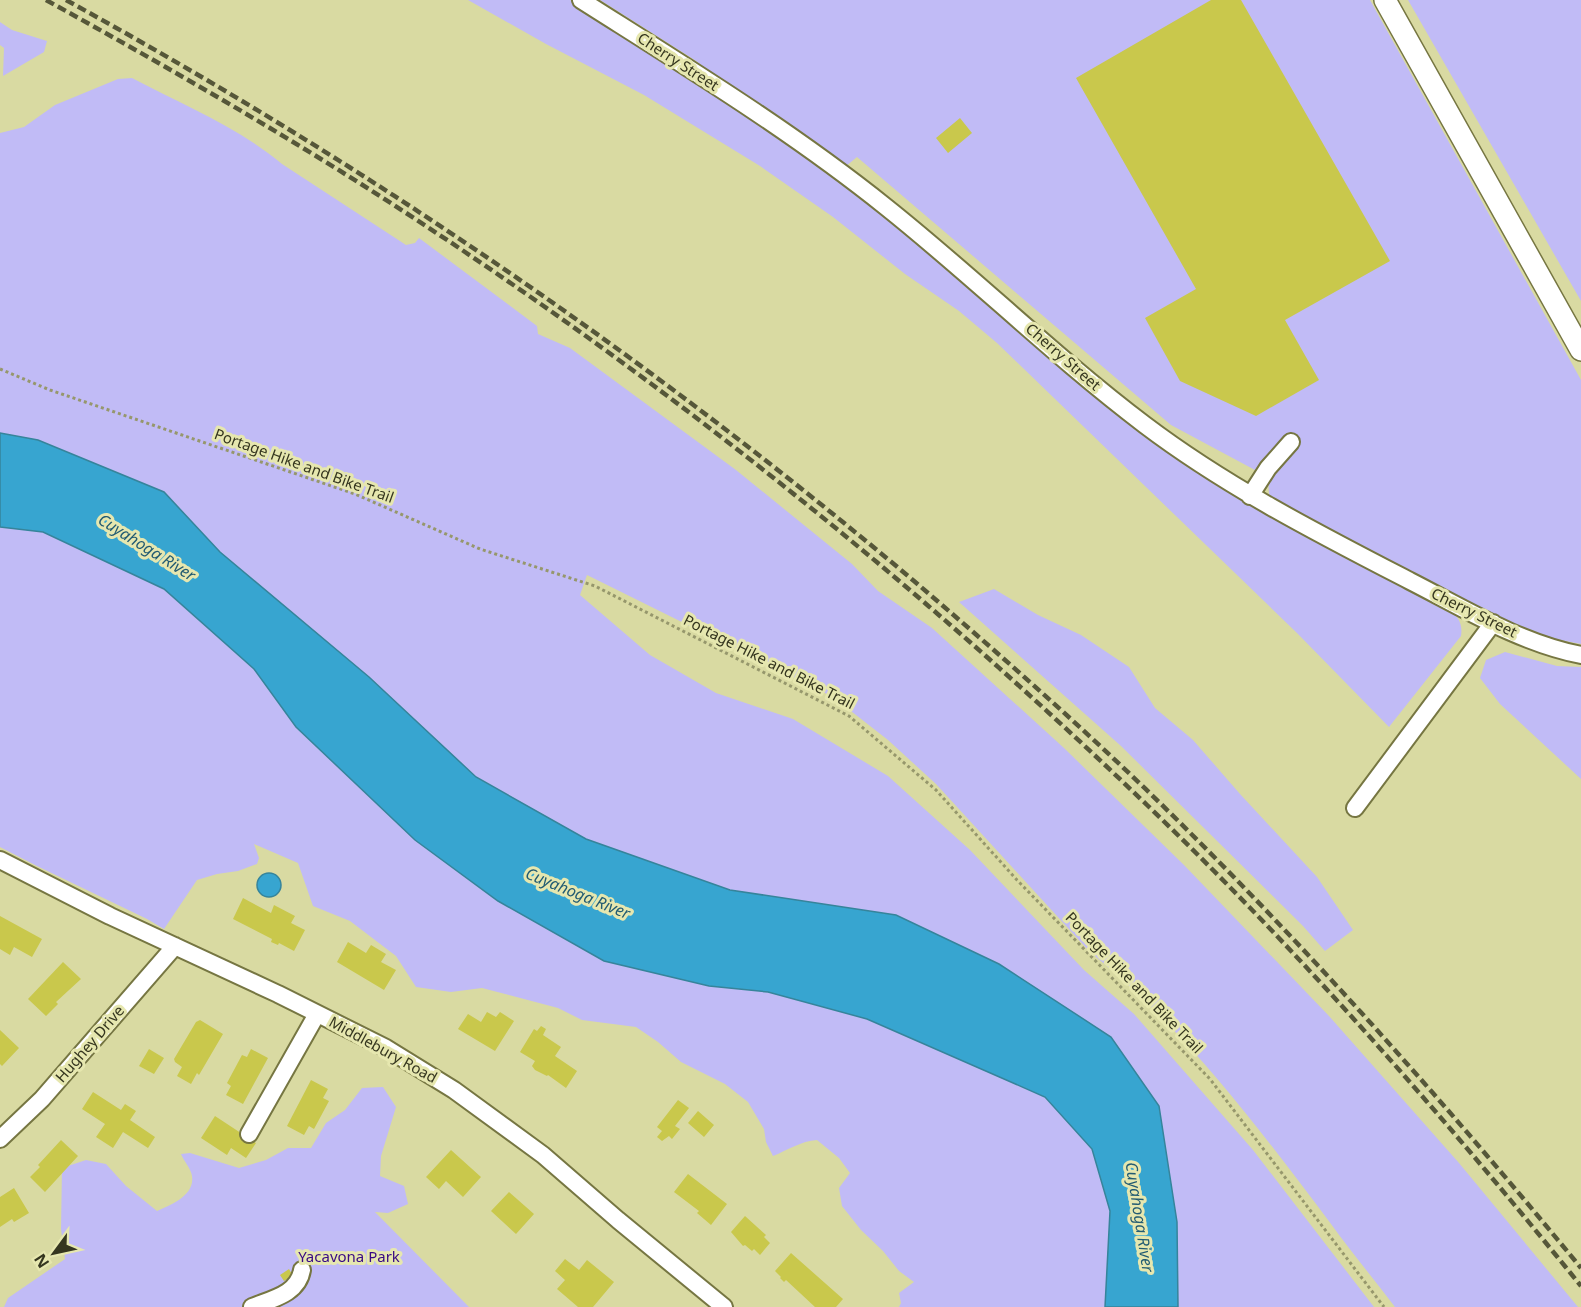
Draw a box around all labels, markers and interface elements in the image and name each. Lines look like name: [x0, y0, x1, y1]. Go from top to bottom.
street label: Cherry Street: [634, 27, 723, 95]
street label: Cherry Street: [1022, 318, 1106, 395]
street label: Portage Hike and Bike Trail: [212, 423, 397, 507]
water label: Cuyahoga River: [94, 508, 200, 586]
street label: Cherry Street: [1428, 583, 1521, 642]
street label: Portage Hike and Bike Trail: [680, 609, 858, 713]
water label: Cuyahoga River: [522, 862, 634, 924]
street label: Portage Hike and Bike Trail: [1062, 907, 1208, 1057]
street label: Hughey Drive: [50, 1001, 128, 1086]
street label: Middlebury Road: [326, 1011, 441, 1087]
water label: Cuyahoga River: [1120, 1160, 1160, 1274]
north arrow: [24, 1223, 84, 1283]
park label: Yacavona Park: [298, 1246, 400, 1266]
text: N: [29, 1250, 54, 1273]

